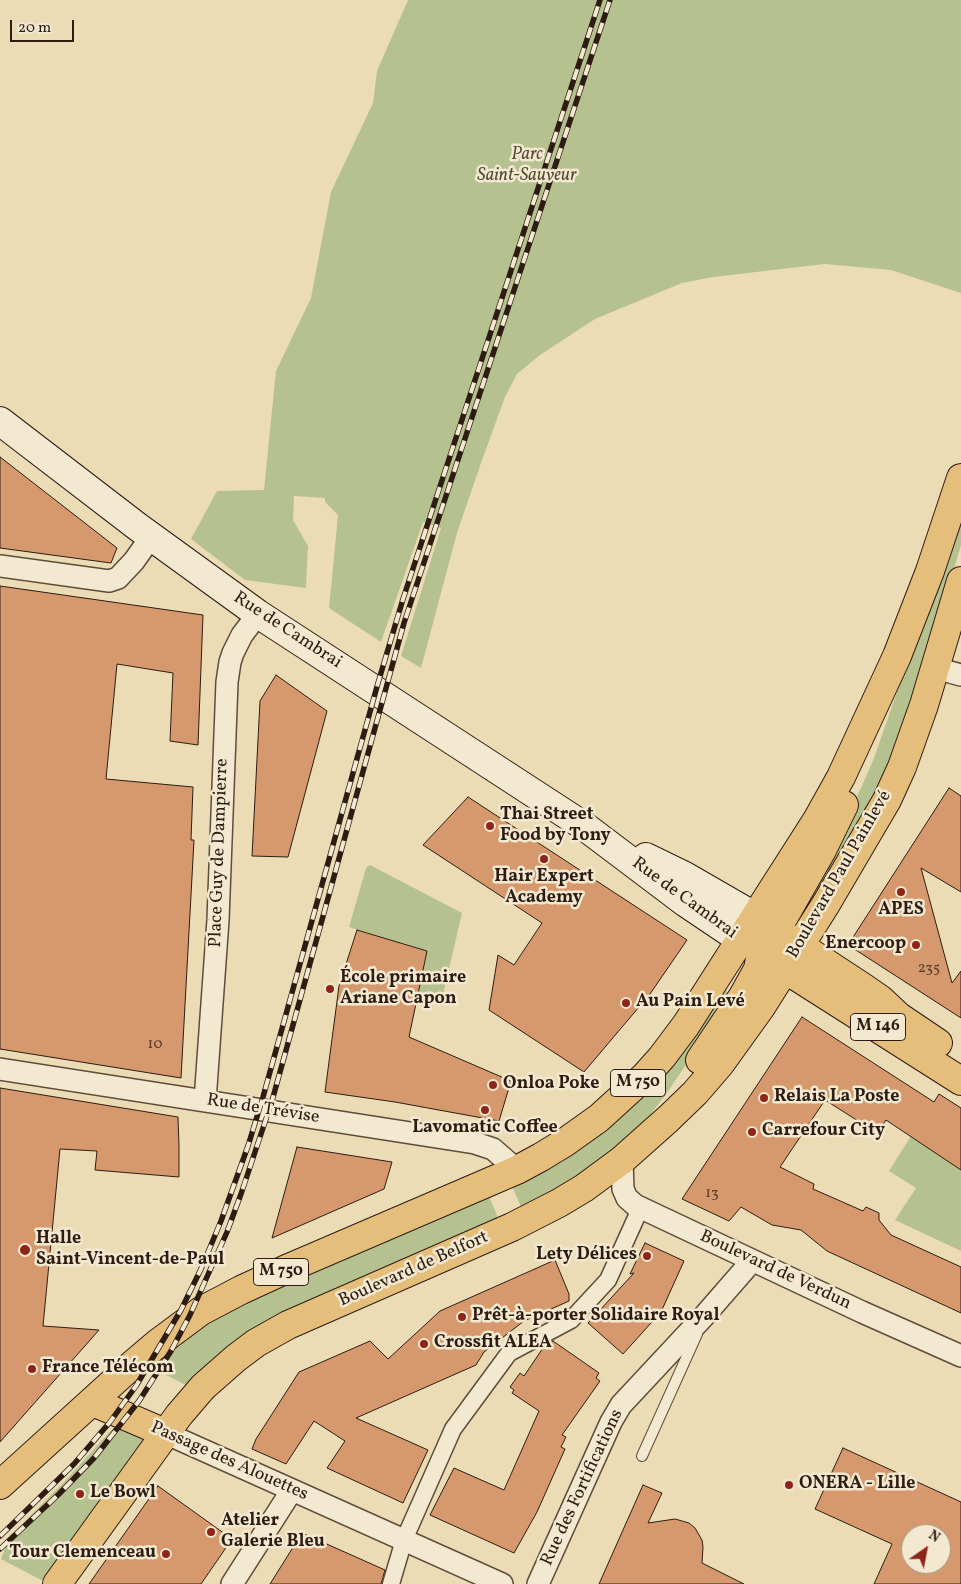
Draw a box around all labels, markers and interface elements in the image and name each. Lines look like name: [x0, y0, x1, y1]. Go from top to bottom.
scale bar: [12, 10, 76, 42]
text: 20 m: [18, 18, 51, 39]
park label: Parc Saint-Sauveur: [477, 145, 577, 188]
street label: Rue de Cambrai: [229, 588, 345, 674]
street label: Place Guy de Dampierre: [206, 758, 234, 948]
street label: Boulevard Paul Painlevé: [783, 787, 897, 963]
place label: Thai Street Food by Tony: [500, 805, 611, 848]
marker: Thai Street Food by Tony: [484, 820, 496, 832]
marker: Hair Expert Academy: [538, 853, 550, 865]
street label: Rue de Cambrai: [627, 853, 741, 945]
place label: Hair Expert Academy: [494, 867, 594, 910]
marker: APES: [895, 886, 907, 898]
place label: APES: [878, 900, 924, 922]
place label: Enercoop: [825, 934, 906, 956]
marker: Enercoop: [910, 939, 922, 951]
house number: 235: [918, 960, 940, 978]
place label: École primaire Ariane Capon: [340, 968, 466, 1011]
marker: École primaire Ariane Capon: [324, 983, 336, 995]
place label: Au Pain Levé: [636, 992, 745, 1014]
marker: Au Pain Levé: [620, 997, 632, 1009]
road number: M 146: [850, 1014, 906, 1040]
house number: 10: [148, 1036, 162, 1054]
road number: M 750: [610, 1070, 666, 1096]
place label: Onloa Poke: [503, 1074, 599, 1096]
marker: Onloa Poke: [487, 1079, 499, 1091]
place label: Relais La Poste: [774, 1087, 899, 1109]
street label: Rue de Trévise: [205, 1090, 321, 1130]
marker: Relais La Poste: [758, 1092, 770, 1104]
marker: Lavomatic Coffee: [479, 1104, 491, 1116]
place label: Lavomatic Coffee: [412, 1118, 558, 1140]
place label: Carrefour City: [762, 1121, 885, 1143]
marker: Carrefour City: [746, 1126, 758, 1138]
house number: 13: [705, 1185, 719, 1203]
street label: Boulevard de Verdun: [696, 1226, 854, 1316]
street label: Boulevard de Belfort: [336, 1227, 492, 1313]
place label: Halle Saint-Vincent-de-Paul: [36, 1229, 224, 1272]
marker: Halle Saint-Vincent-de-Paul: [18, 1243, 32, 1257]
place label: Lety Délices: [536, 1245, 637, 1267]
marker: Lety Délices: [641, 1250, 653, 1262]
road number: M 750: [254, 1258, 308, 1286]
place label: Prêt-à-porter Solidaire Royal: [472, 1306, 720, 1328]
marker: Prêt-à-porter Solidaire Royal: [456, 1311, 468, 1323]
place label: Crossfit ALEA: [434, 1333, 552, 1355]
marker: Crossfit ALEA: [418, 1338, 430, 1350]
place label: France Télécom: [42, 1358, 174, 1380]
marker: France Télécom: [26, 1363, 38, 1375]
street label: Rue des Fortifications: [537, 1406, 629, 1570]
street label: Passage des Alouettes: [147, 1418, 311, 1506]
place label: ONERA - Lille: [799, 1474, 916, 1496]
marker: ONERA - Lille: [783, 1479, 795, 1491]
place label: Le Bowl: [90, 1483, 156, 1505]
marker: Le Bowl: [74, 1488, 86, 1500]
place label: Atelier Galerie Bleu: [221, 1511, 325, 1554]
north arrow: [901, 1524, 951, 1574]
marker: Atelier Galerie Bleu: [205, 1526, 217, 1538]
text: N: [924, 1526, 943, 1548]
place label: Tour Clemenceau: [9, 1543, 156, 1565]
marker: Tour Clemenceau: [160, 1548, 172, 1560]

